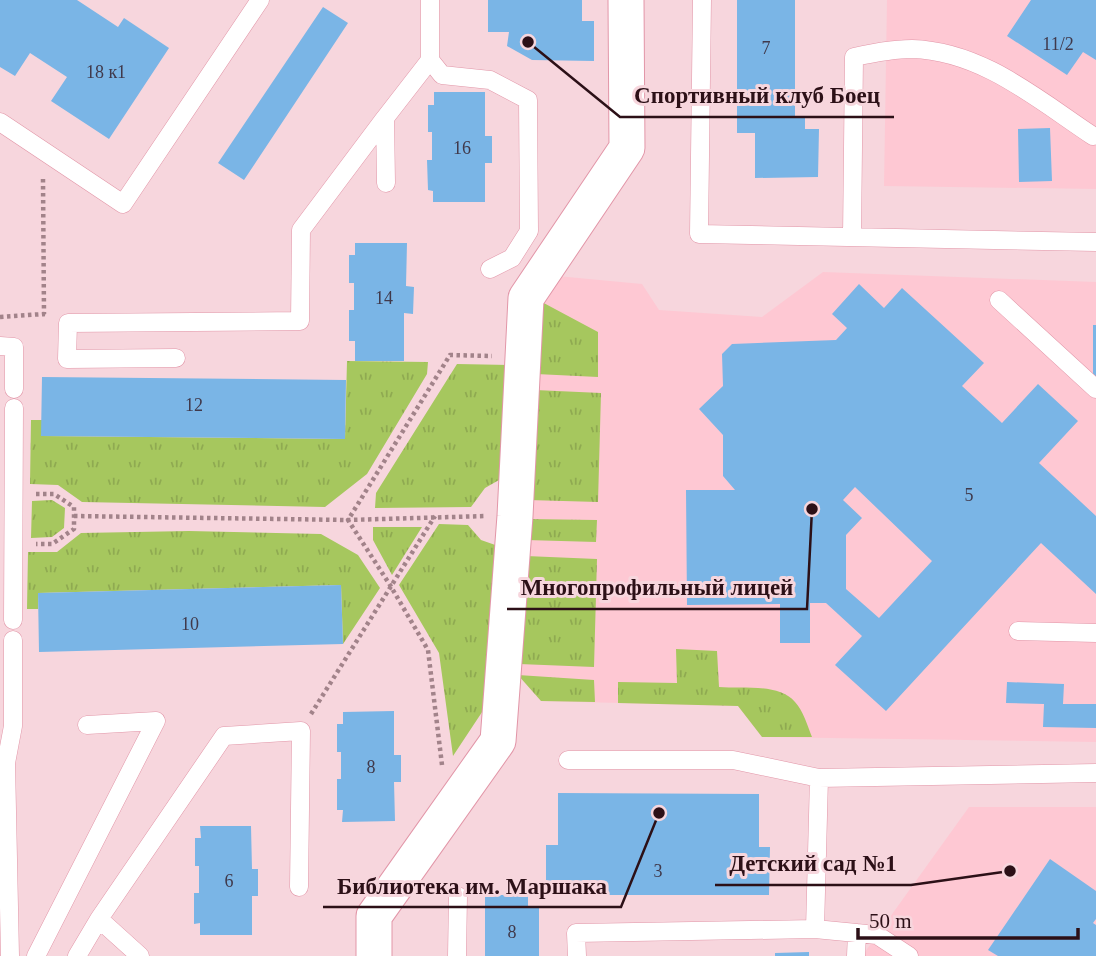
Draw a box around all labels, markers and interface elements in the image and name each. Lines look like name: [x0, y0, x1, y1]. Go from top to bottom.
house number: 11/2: [1042, 34, 1074, 54]
house number: 7: [762, 38, 771, 58]
house number: 18 к1: [86, 62, 126, 82]
callout: Спортивный клуб Боец: [620, 73, 894, 117]
text: Спортивный клуб Боец: [634, 83, 880, 108]
house number: 16: [453, 138, 471, 158]
house number: 14: [375, 288, 393, 308]
house number: 12: [185, 395, 203, 415]
house number: 5: [965, 485, 974, 505]
callout: Многопрофильный лицей: [507, 565, 807, 609]
text: Многопрофильный лицей: [521, 575, 793, 600]
house number: 10: [181, 614, 199, 634]
house number: 8: [367, 757, 376, 777]
callout: Детский сад №1: [715, 841, 911, 885]
text: Детский сад №1: [729, 851, 897, 876]
house number: 3: [654, 861, 663, 881]
callout: Библиотека им. Маршака: [323, 863, 621, 907]
house number: 6: [225, 871, 234, 891]
text: Библиотека им. Маршака: [337, 874, 608, 899]
scale bar: [858, 897, 1078, 941]
text: 50 m: [869, 909, 912, 933]
house number: 8: [508, 922, 517, 942]

